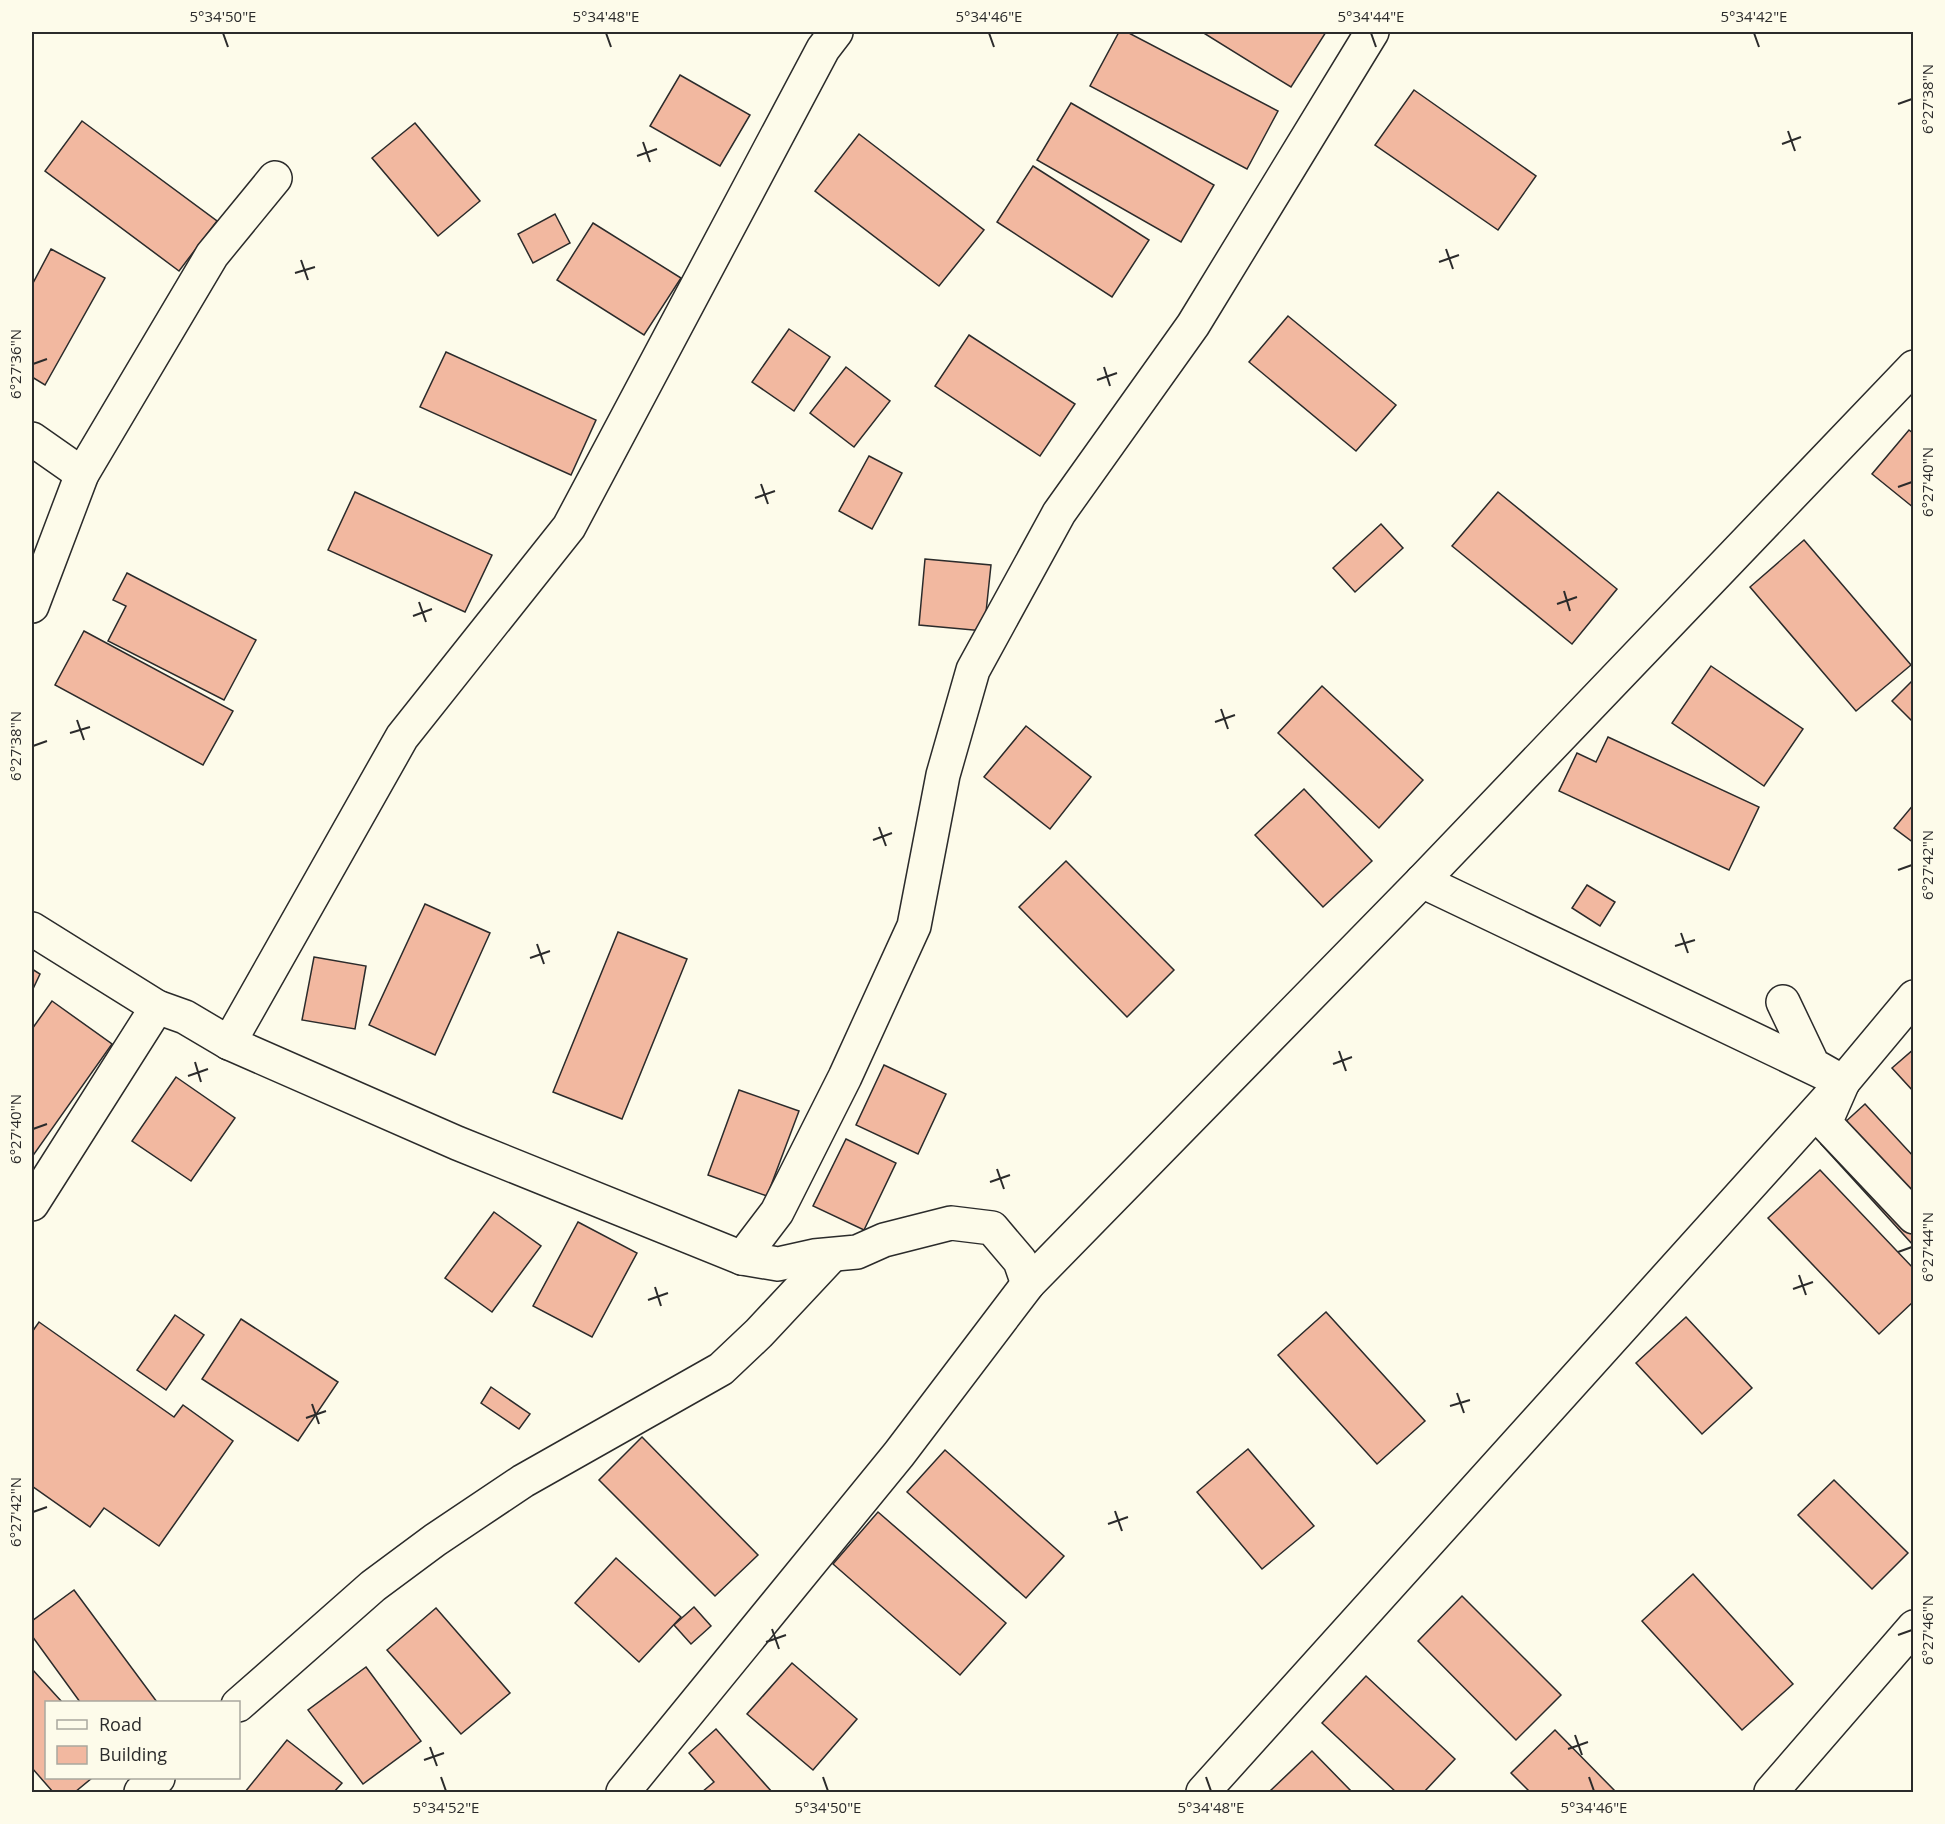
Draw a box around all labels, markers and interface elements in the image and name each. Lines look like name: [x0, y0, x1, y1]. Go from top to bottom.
text: 5°34'50"E: [190, 6, 256, 26]
text: 5°34'48"E: [573, 6, 639, 26]
text: 5°34'46"E: [956, 6, 1022, 26]
text: 5°34'44"E: [1338, 6, 1404, 26]
text: 5°34'42"E: [1721, 6, 1787, 26]
text: 6°27'38"N: [1917, 64, 1937, 134]
text: 6°27'36"N: [5, 329, 25, 399]
text: 6°27'40"N: [1917, 447, 1937, 517]
text: 6°27'38"N: [5, 711, 25, 781]
text: 6°27'42"N: [1917, 830, 1937, 900]
text: 6°27'40"N: [5, 1094, 25, 1164]
text: 6°27'44"N: [1917, 1212, 1937, 1282]
text: 6°27'42"N: [5, 1477, 25, 1547]
text: 6°27'46"N: [1917, 1595, 1937, 1665]
legend: [45, 1701, 240, 1779]
text: Road: [99, 1712, 142, 1736]
text: Building: [99, 1742, 167, 1766]
text: 5°34'52"E: [413, 1797, 479, 1817]
text: 5°34'50"E: [795, 1797, 861, 1817]
text: 5°34'48"E: [1178, 1797, 1244, 1817]
text: 5°34'46"E: [1561, 1797, 1627, 1817]

